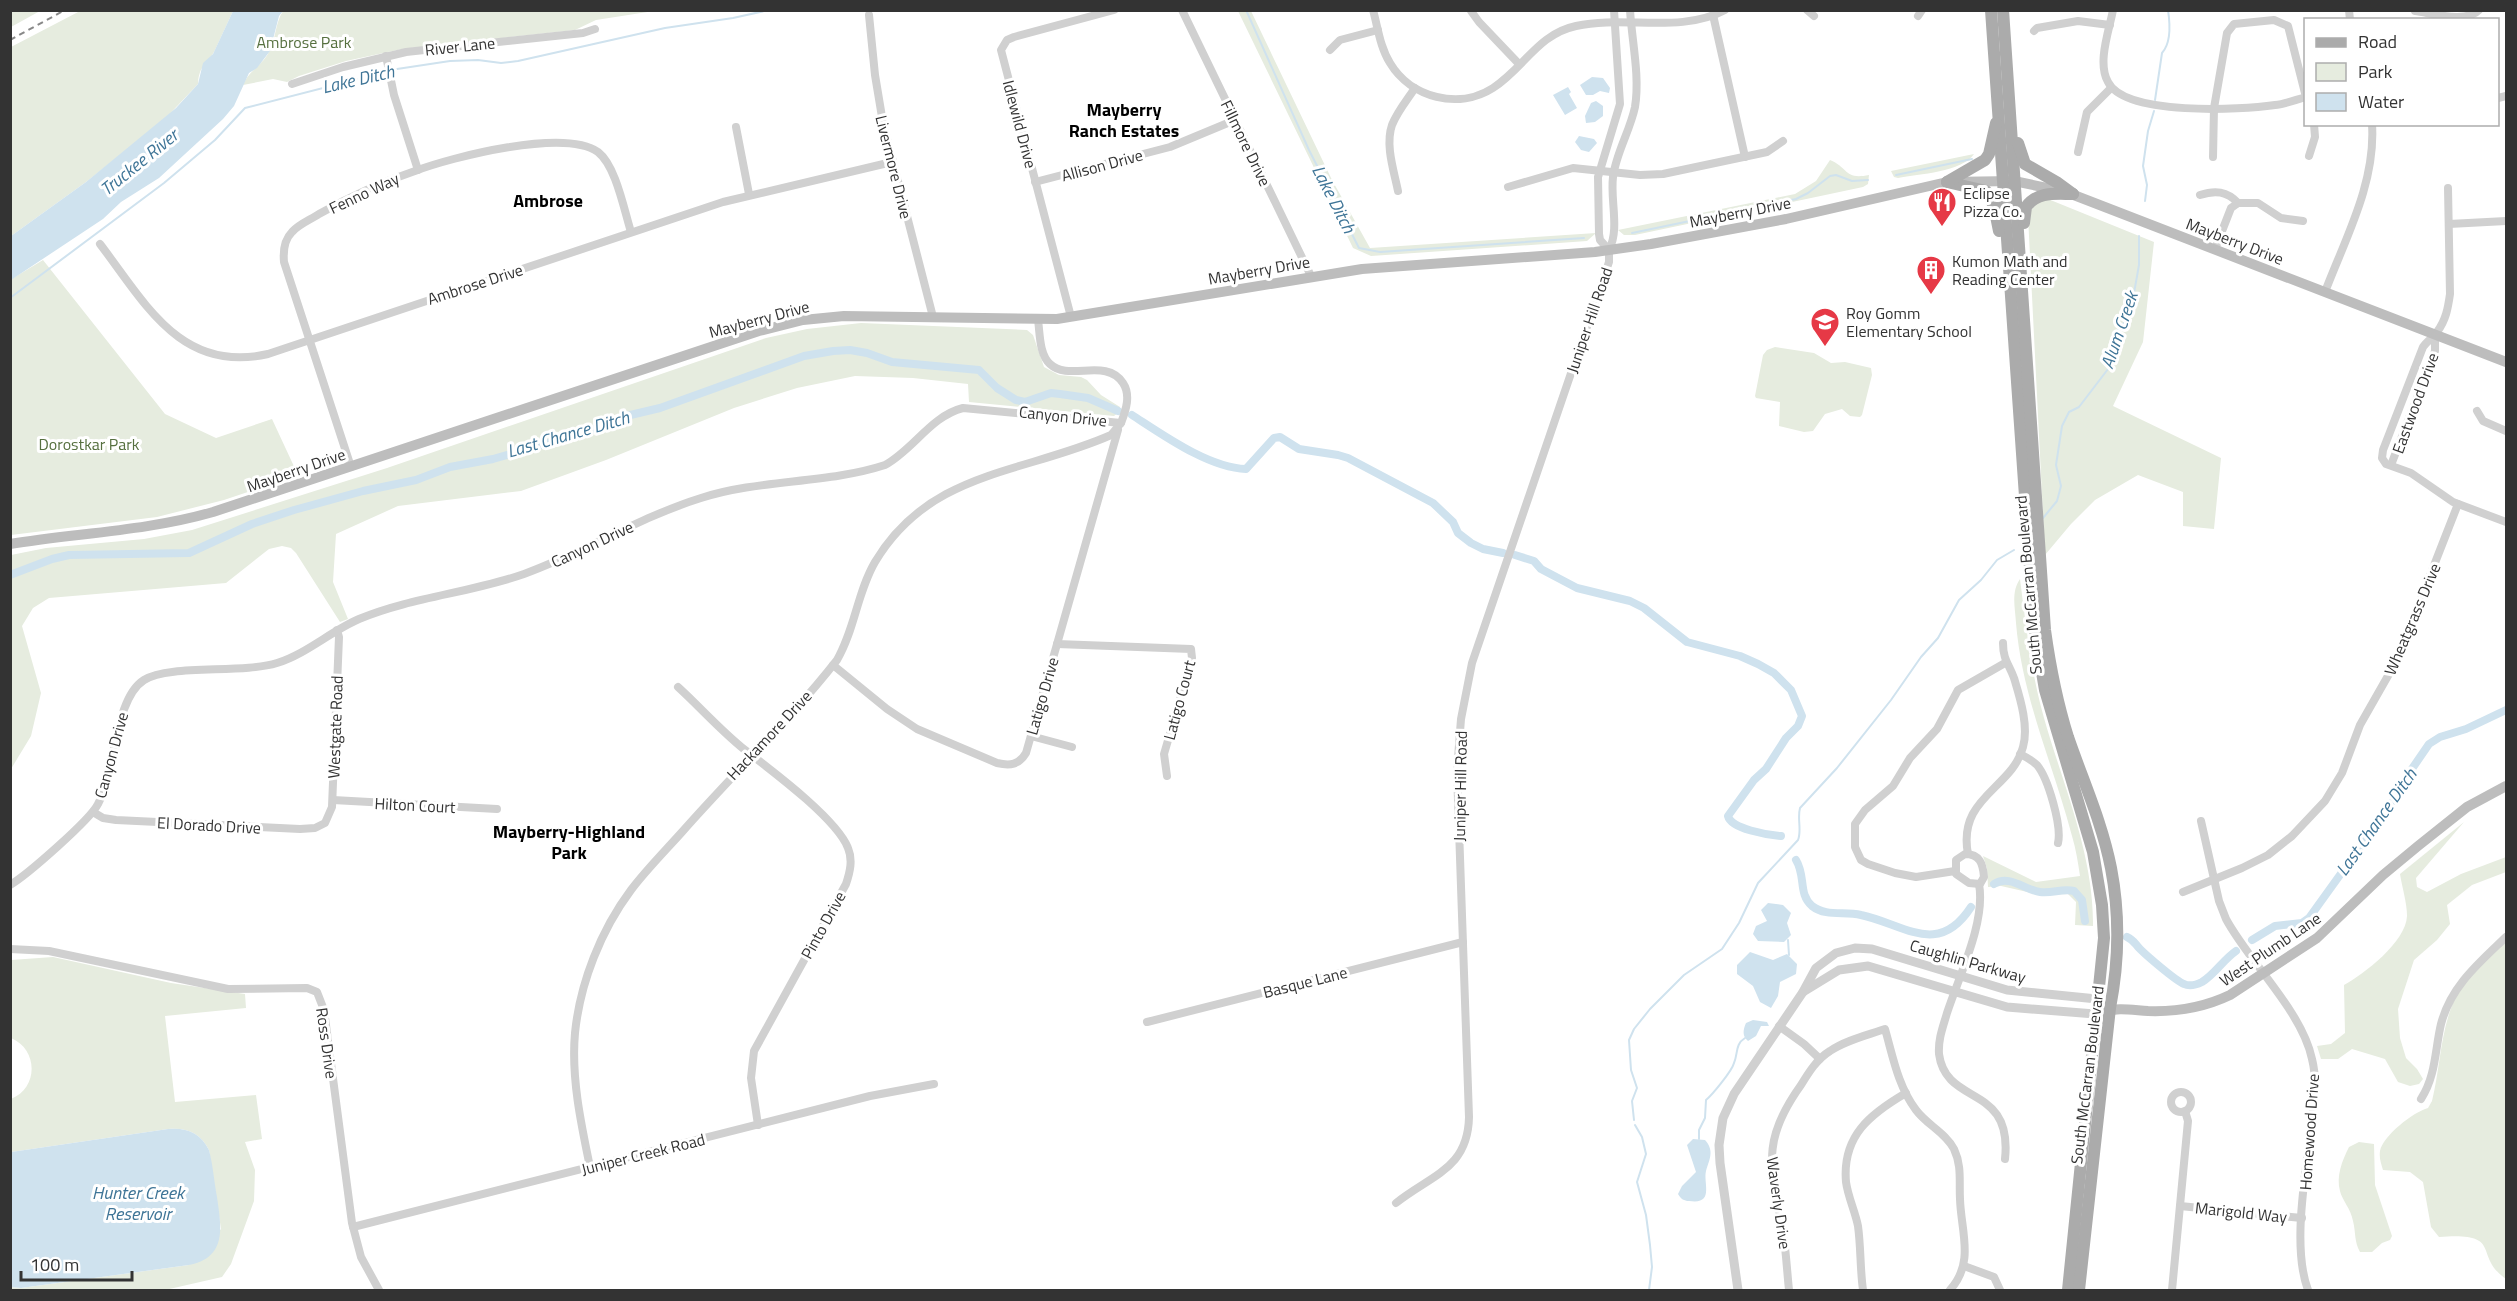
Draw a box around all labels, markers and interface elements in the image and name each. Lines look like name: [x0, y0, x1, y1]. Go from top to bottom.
legend: [2304, 18, 2499, 126]
text: Road: [2358, 28, 2397, 55]
park label: Ambrose Park: [257, 30, 352, 54]
street label: River Lane: [424, 30, 496, 62]
water label: Lake Ditch: [319, 57, 398, 100]
text: Park: [2358, 58, 2393, 85]
street label: Idlewild Drive: [997, 77, 1043, 171]
text: Water: [2358, 88, 2404, 115]
district label: Mayberry Ranch Estates: [1069, 96, 1179, 144]
street label: Fillmore Drive: [1215, 96, 1277, 190]
street label: Livermore Drive: [870, 113, 918, 221]
water label: Truckee River: [94, 121, 186, 202]
street label: Allison Drive: [1059, 143, 1145, 187]
water label: Lake Ditch: [1305, 160, 1363, 239]
street label: Fenno Way: [325, 166, 403, 220]
place label: Eclipse Pizza Co.: [1963, 181, 2023, 223]
restaurant icon: Eclipse Pizza Co.: [1926, 186, 1958, 228]
district label: Ambrose: [513, 187, 583, 214]
street label: Mayberry Drive: [1687, 190, 1793, 234]
street label: Mayberry Drive: [2183, 211, 2287, 271]
street label: Mayberry Drive: [1206, 249, 1312, 291]
place label: Kumon Math and Reading Center: [1952, 249, 2068, 291]
building icon: Kumon Math and Reading Center: [1915, 254, 1947, 296]
street label: Ambrose Drive: [424, 257, 526, 311]
street label: Juniper Hill Road: [1560, 264, 1618, 376]
water label: Alum Creek: [2093, 286, 2145, 372]
street label: Mayberry Drive: [706, 294, 812, 344]
place label: Roy Gomm Elementary School: [1846, 301, 1972, 343]
school or university icon: Roy Gomm Elementary School: [1809, 306, 1841, 348]
street label: Eastwood Drive: [2386, 349, 2444, 457]
street label: Canyon Drive: [1018, 399, 1108, 433]
water label: Last Chance Ditch: [504, 403, 633, 464]
park label: Dorostkar Park: [39, 432, 140, 456]
street label: Mayberry Drive: [243, 442, 349, 498]
street label: South McCarran Boulevard: [2008, 495, 2048, 675]
street label: Canyon Drive: [547, 514, 637, 574]
street label: Wheatgrass Drive: [2378, 559, 2446, 679]
street label: Latigo Drive: [1019, 654, 1065, 738]
street label: Latigo Court: [1157, 657, 1201, 743]
street label: Westgate Road: [321, 675, 349, 779]
street label: Hackamore Drive: [721, 685, 817, 785]
street label: Canyon Drive: [88, 709, 134, 801]
street label: Juniper Hill Road: [1447, 730, 1473, 842]
water label: Last Chance Ditch: [2329, 762, 2424, 881]
street label: Hilton Court: [374, 791, 456, 819]
street label: El Dorado Drive: [157, 810, 261, 840]
district label: Mayberry-Highland Park: [493, 818, 645, 866]
street label: Pinto Drive: [795, 887, 851, 963]
street label: West Plumb Lane: [2214, 906, 2326, 992]
street label: Caughlin Parkway: [1907, 933, 2029, 989]
street label: Basque Lane: [1260, 960, 1350, 1004]
street label: South McCarran Boulevard: [2064, 984, 2110, 1166]
street label: Ross Drive: [310, 1006, 344, 1080]
street label: Homewood Drive: [2293, 1073, 2325, 1191]
street label: Juniper Creek Road: [579, 1127, 707, 1181]
street label: Waverly Drive: [1761, 1155, 1797, 1251]
water label: Hunter Creek Reservoir: [92, 1179, 186, 1227]
street label: Marigold Way: [2194, 1195, 2288, 1229]
scale bar: [21, 1244, 132, 1282]
text: 100 m: [30, 1251, 79, 1278]

